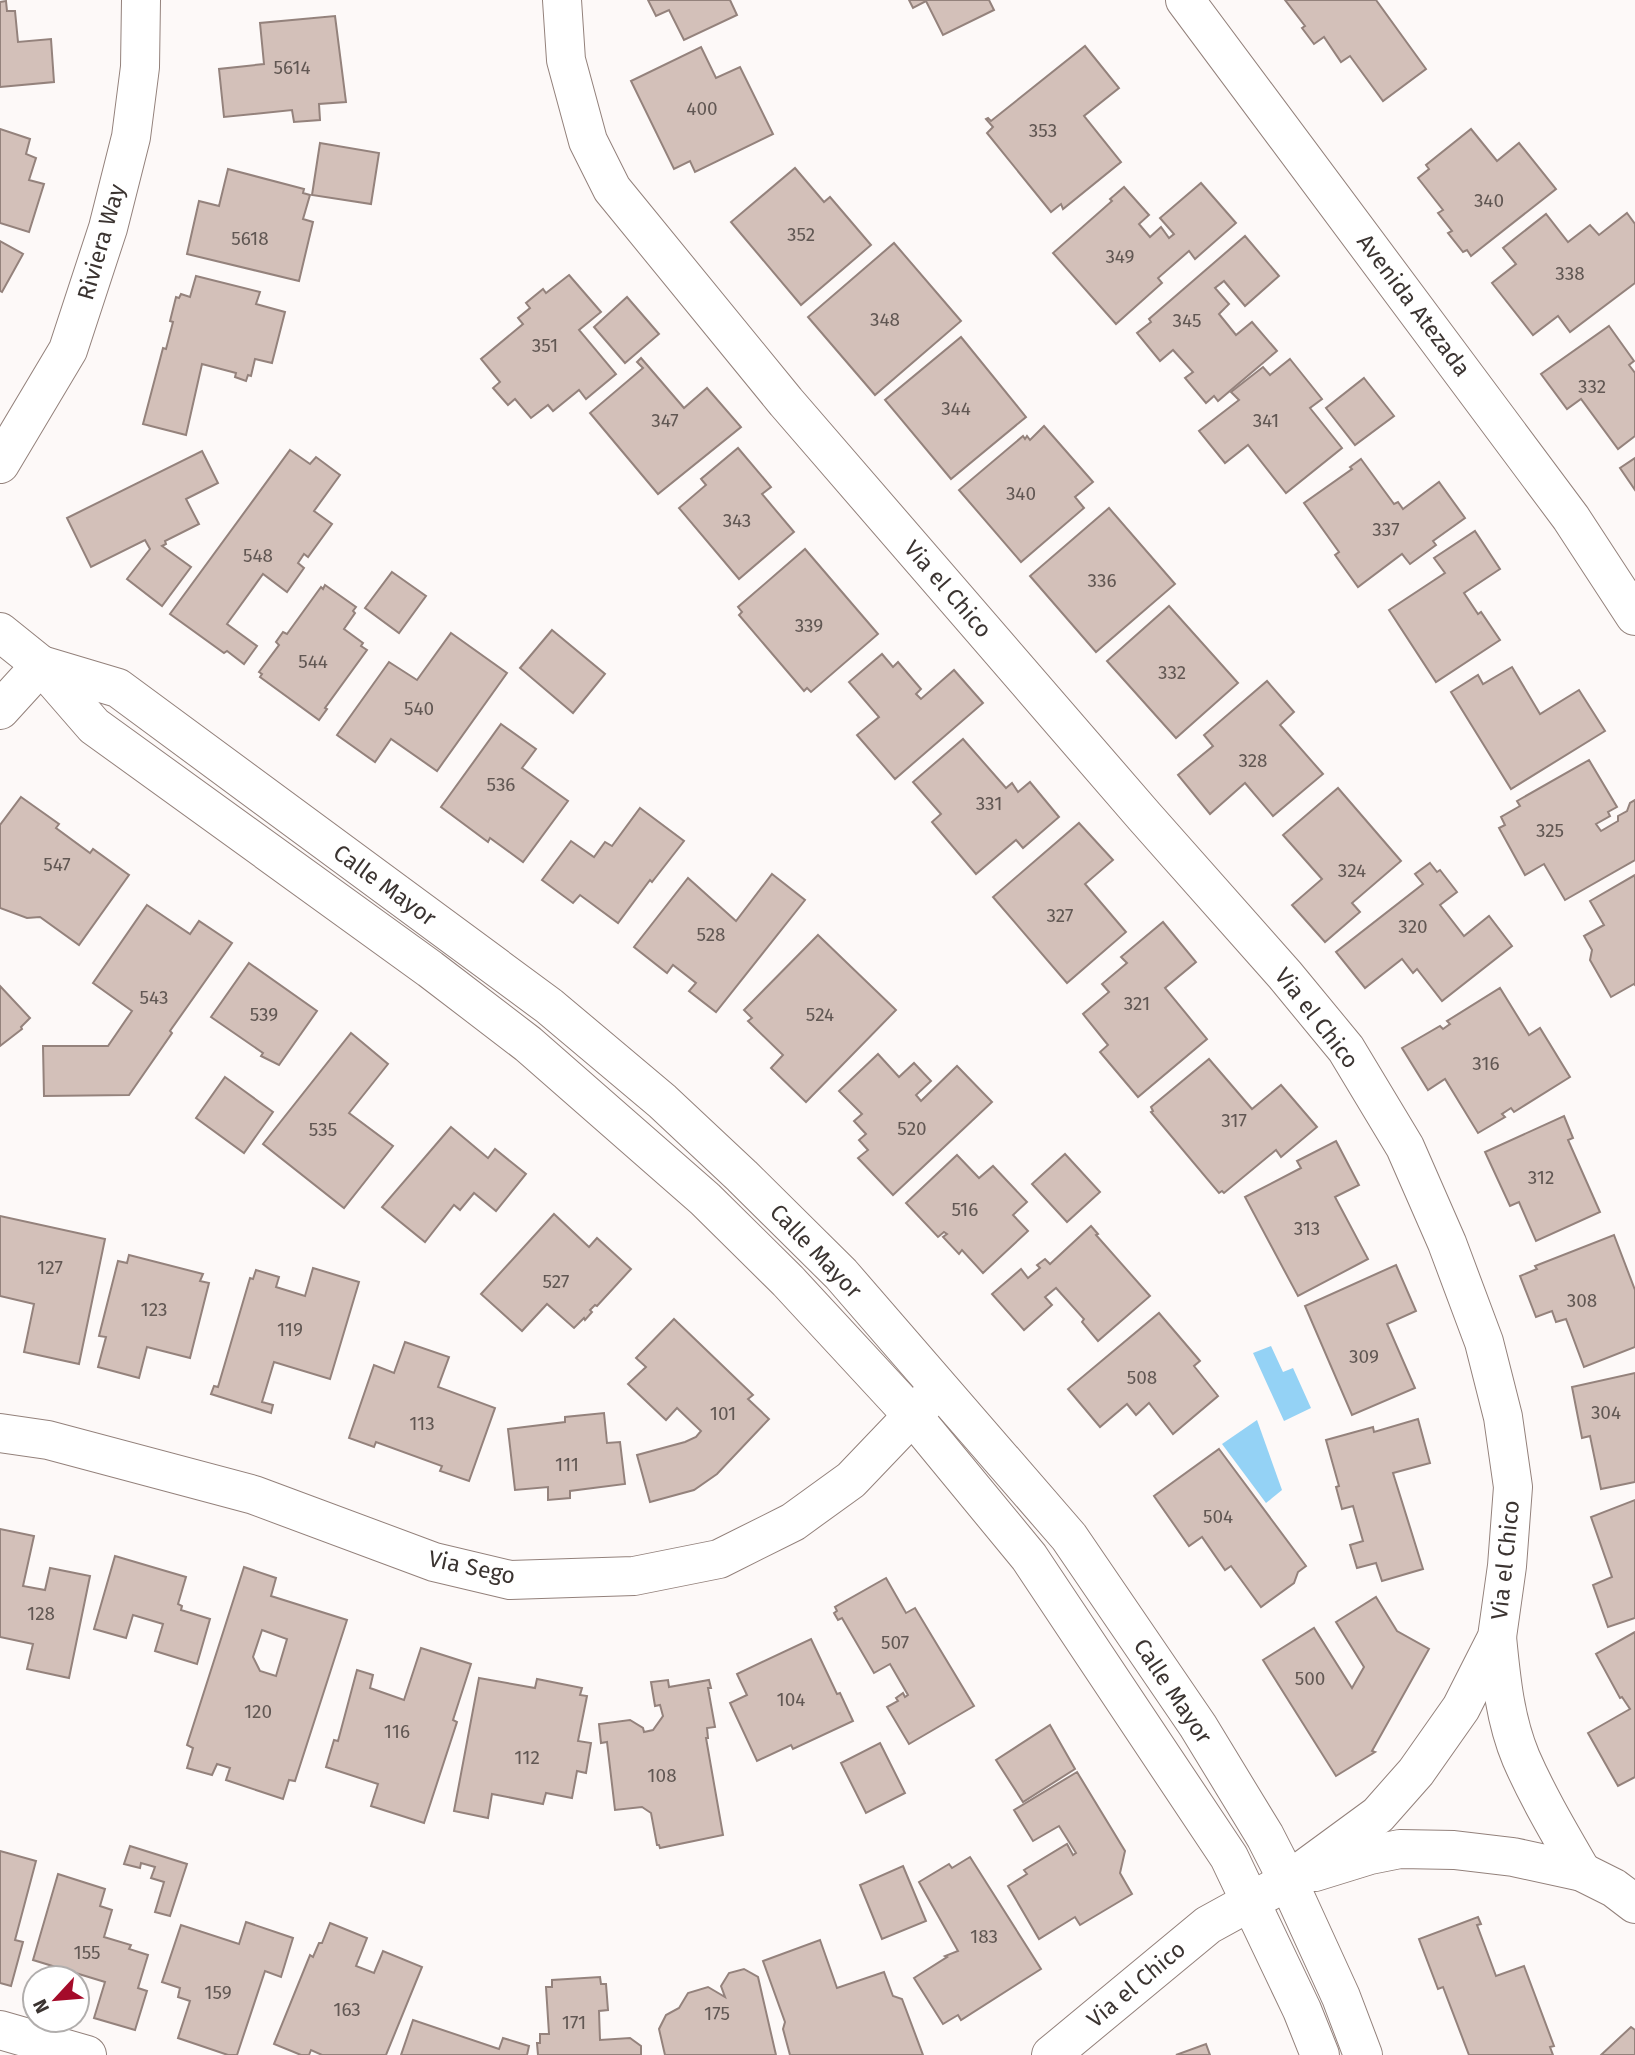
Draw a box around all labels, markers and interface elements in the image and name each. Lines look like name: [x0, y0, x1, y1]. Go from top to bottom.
house number: 5614: [273, 56, 311, 79]
house number: 400: [686, 97, 718, 120]
house number: 353: [1029, 119, 1057, 142]
street label: Riviera Way: [71, 180, 131, 303]
house number: 340: [1474, 189, 1504, 212]
house number: 352: [787, 223, 815, 246]
house number: 5618: [231, 227, 269, 250]
street label: Avenida Atezada: [1351, 228, 1477, 382]
house number: 349: [1105, 245, 1135, 268]
house number: 338: [1555, 262, 1585, 285]
house number: 348: [870, 308, 900, 331]
house number: 345: [1173, 309, 1201, 332]
house number: 351: [532, 334, 558, 357]
house number: 332: [1578, 375, 1606, 398]
house number: 344: [941, 397, 971, 420]
house number: 347: [651, 409, 679, 432]
house number: 341: [1253, 409, 1279, 432]
house number: 340: [1006, 482, 1036, 505]
house number: 343: [723, 509, 751, 532]
house number: 337: [1372, 518, 1400, 541]
street label: Via el Chico: [898, 535, 998, 643]
house number: 548: [243, 544, 273, 567]
house number: 336: [1087, 569, 1117, 592]
house number: 339: [795, 614, 823, 637]
house number: 544: [298, 650, 328, 673]
house number: 332: [1158, 661, 1186, 684]
house number: 540: [404, 697, 434, 720]
house number: 328: [1238, 749, 1268, 772]
house number: 536: [487, 773, 516, 796]
house number: 331: [976, 792, 1002, 815]
house number: 325: [1536, 819, 1564, 842]
street label: Calle Mayor: [328, 838, 442, 932]
house number: 547: [43, 853, 71, 876]
house number: 324: [1338, 859, 1366, 882]
house number: 327: [1047, 904, 1073, 927]
house number: 320: [1398, 915, 1428, 938]
house number: 528: [696, 923, 726, 946]
street label: Via el Chico: [1269, 962, 1365, 1074]
house number: 543: [140, 986, 168, 1009]
house number: 321: [1124, 992, 1150, 1015]
house number: 539: [250, 1003, 278, 1026]
house number: 524: [806, 1003, 834, 1026]
house number: 316: [1472, 1052, 1500, 1075]
house number: 317: [1221, 1109, 1247, 1132]
house number: 520: [897, 1117, 927, 1140]
house number: 535: [309, 1118, 337, 1141]
house number: 312: [1528, 1166, 1554, 1189]
street label: Calle Mayor: [764, 1198, 868, 1304]
house number: 516: [952, 1198, 978, 1221]
house number: 313: [1294, 1217, 1320, 1240]
house number: 127: [37, 1256, 63, 1279]
house number: 527: [543, 1270, 569, 1293]
house number: 308: [1567, 1289, 1597, 1312]
house number: 123: [140, 1298, 168, 1321]
house number: 119: [277, 1318, 303, 1341]
house number: 309: [1349, 1345, 1379, 1368]
house number: 508: [1127, 1366, 1157, 1389]
house number: 304: [1591, 1401, 1621, 1424]
house number: 101: [710, 1402, 736, 1425]
house number: 113: [409, 1412, 435, 1435]
house number: 111: [555, 1453, 579, 1476]
street label: Via el Chico: [1485, 1499, 1525, 1621]
house number: 504: [1203, 1505, 1233, 1528]
street label: Via Sego: [426, 1544, 518, 1590]
house number: 128: [27, 1602, 55, 1625]
house number: 507: [881, 1631, 909, 1654]
street label: Calle Mayor: [1128, 1633, 1218, 1749]
house number: 500: [1295, 1667, 1325, 1690]
house number: 104: [777, 1688, 805, 1711]
house number: 120: [244, 1700, 272, 1723]
house number: 116: [384, 1720, 410, 1743]
house number: 112: [514, 1746, 540, 1769]
house number: 108: [647, 1764, 677, 1787]
house number: 183: [970, 1925, 998, 1948]
street label: Via el Chico: [1081, 1935, 1191, 2033]
house number: 155: [73, 1941, 101, 1964]
north arrow: [21, 1964, 91, 2034]
house number: 159: [204, 1981, 232, 2004]
text: N: [28, 1996, 54, 2017]
house number: 163: [333, 1998, 361, 2021]
house number: 175: [704, 2002, 730, 2025]
house number: 171: [562, 2011, 586, 2034]

